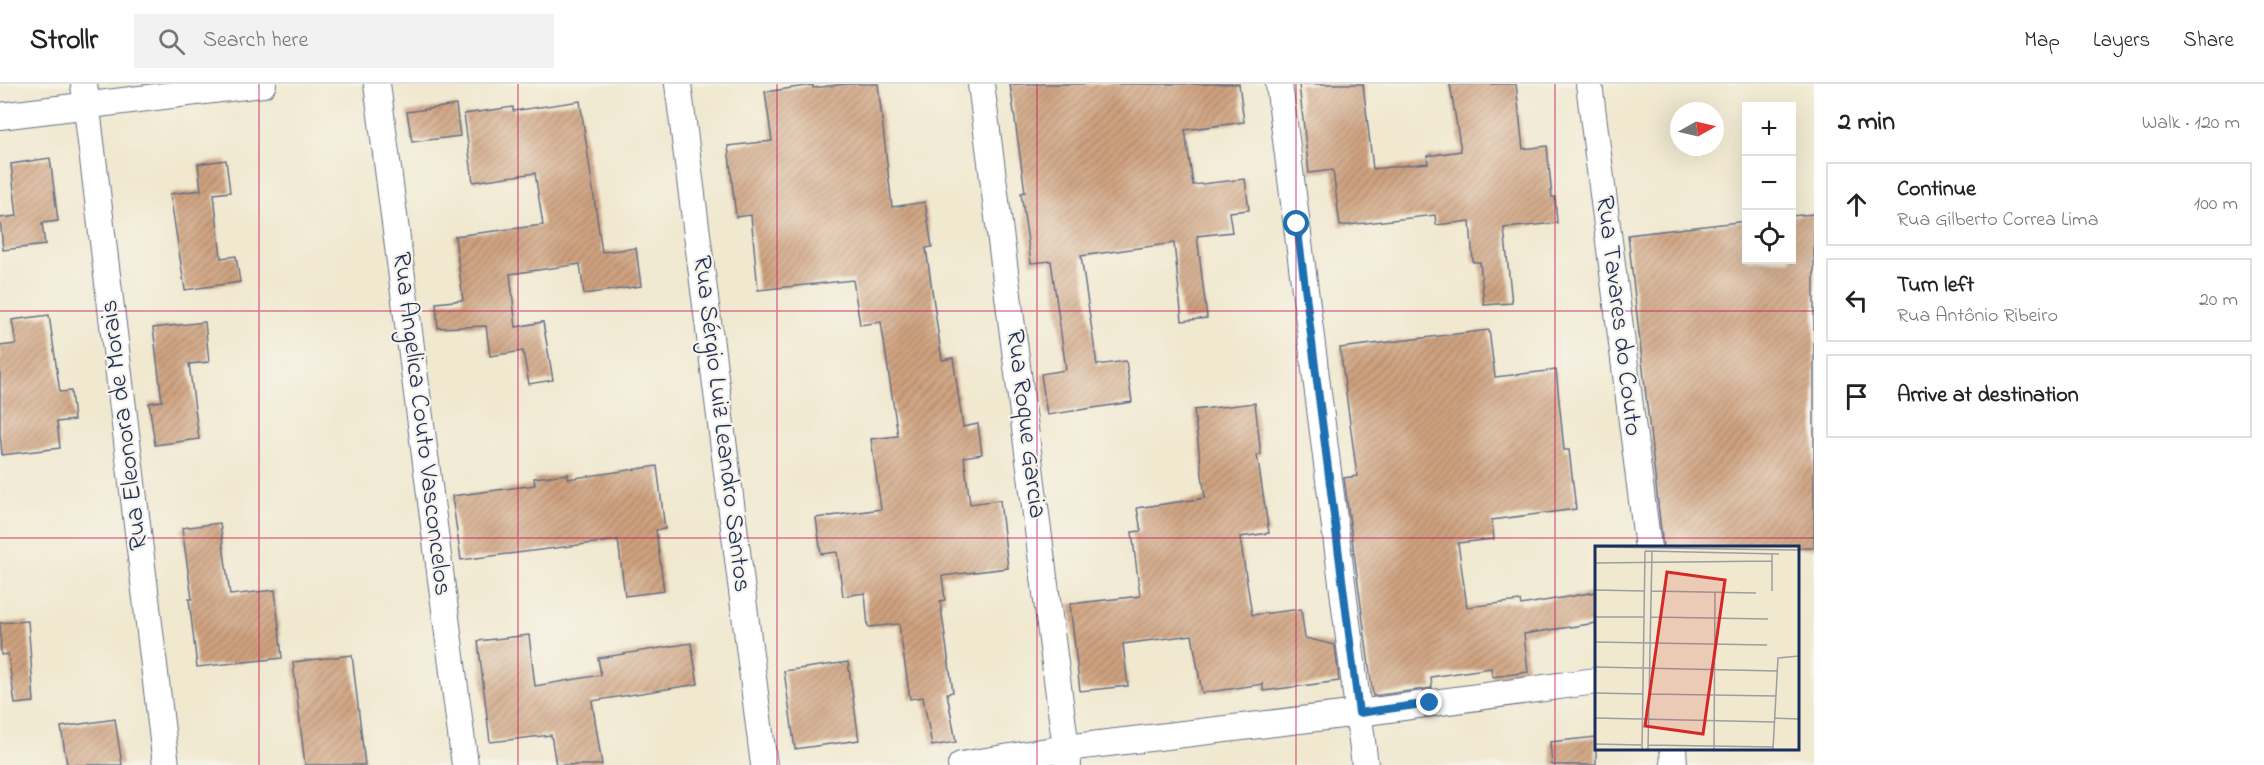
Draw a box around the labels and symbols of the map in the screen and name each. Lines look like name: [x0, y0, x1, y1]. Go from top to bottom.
north arrow: [1670, 102, 1724, 156]
street label: Rua Tavares do Couto: [1584, 194, 1652, 438]
route start: [1283, 210, 1309, 236]
street label: Rua Angelica Couto Vasconcelos: [381, 250, 461, 598]
street label: Rua Sérgio Luiz Leandro Santos: [681, 254, 761, 594]
street label: Rua Eleonora de Morais: [91, 298, 159, 552]
street label: Rua Roque Garcia: [995, 327, 1055, 521]
inset map: [1595, 546, 1799, 750]
route end: [1416, 689, 1442, 715]

